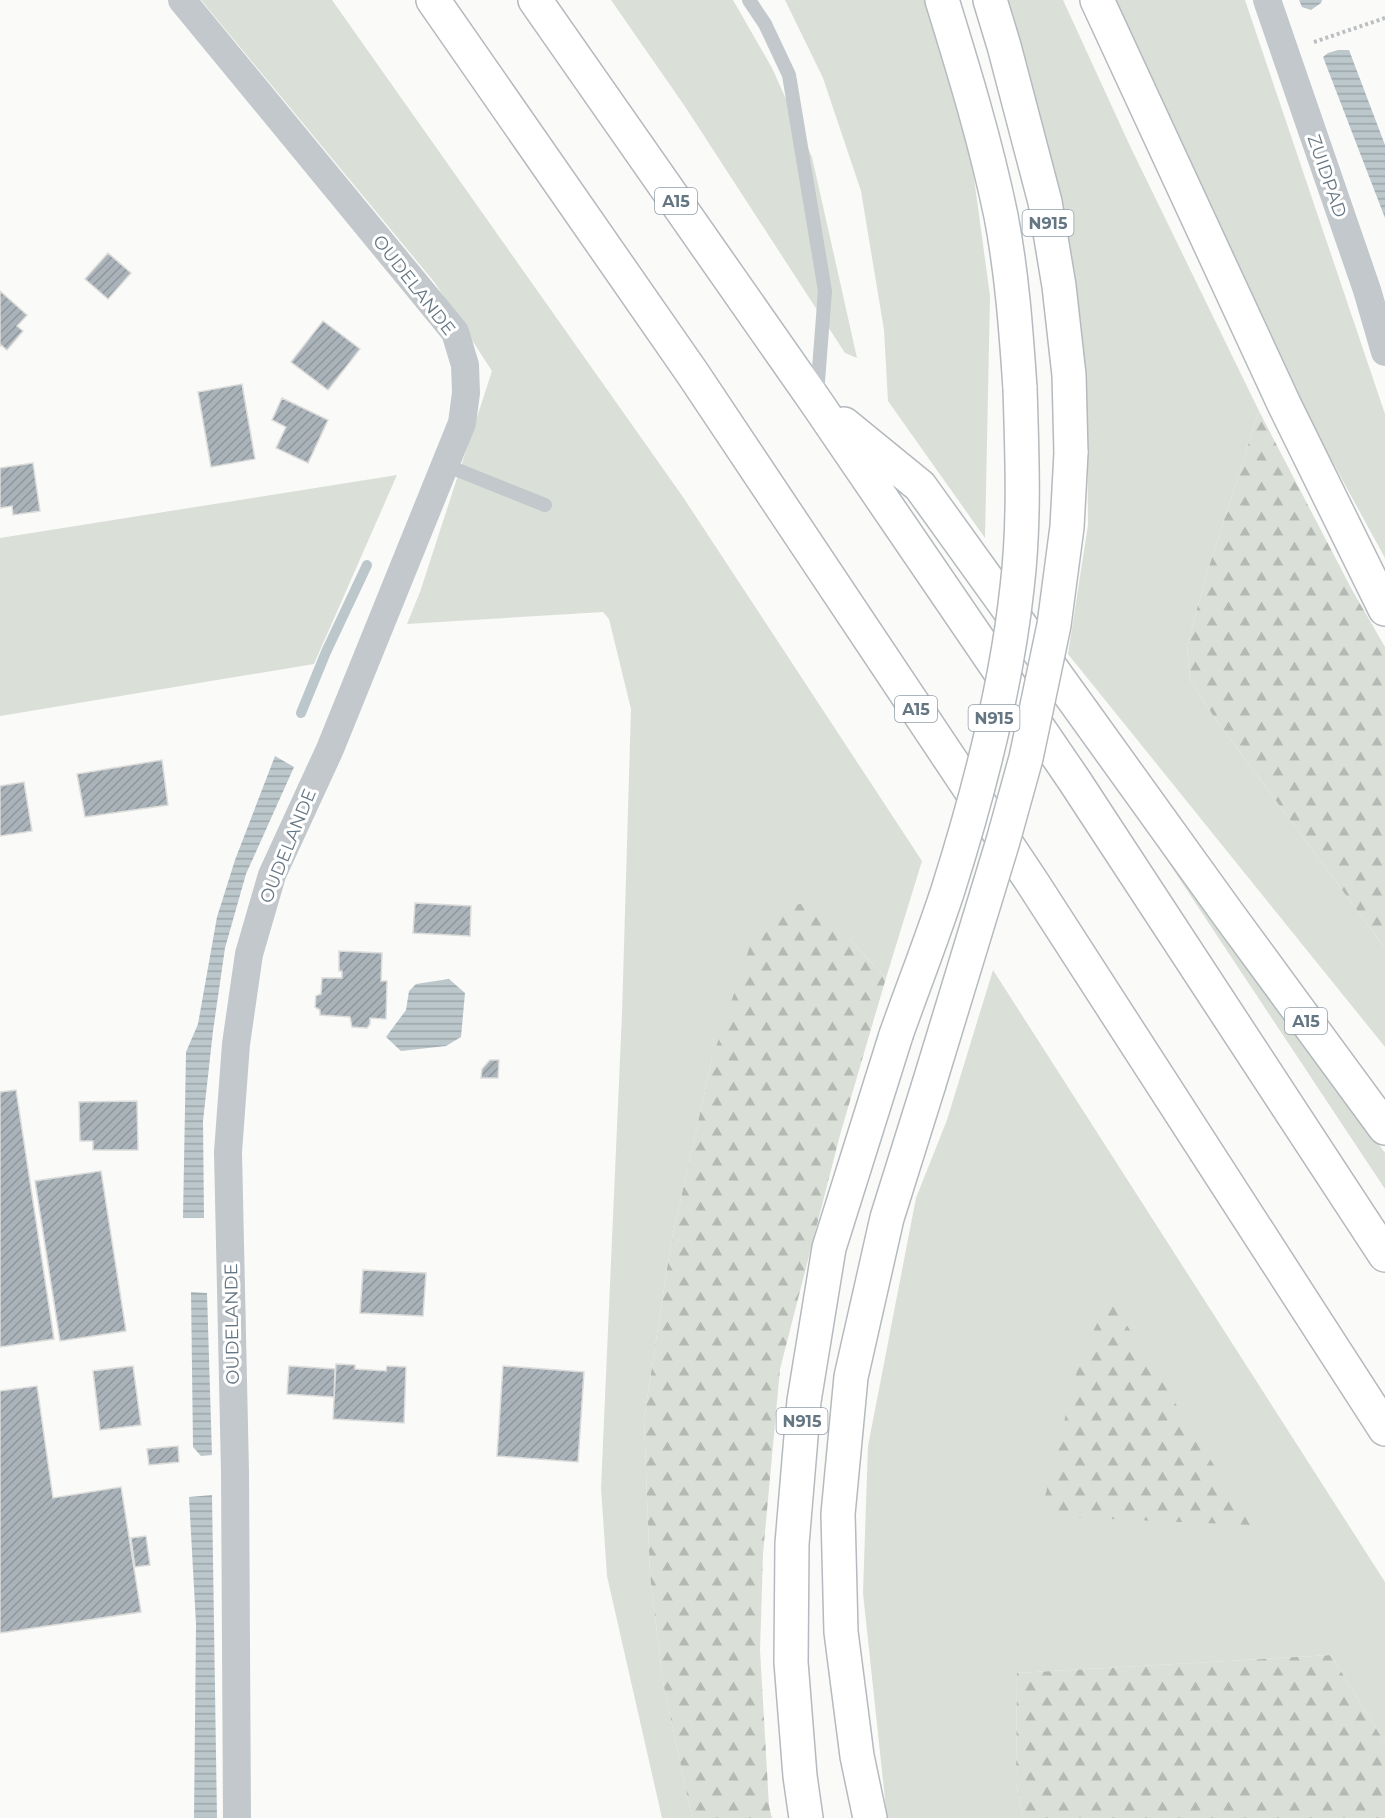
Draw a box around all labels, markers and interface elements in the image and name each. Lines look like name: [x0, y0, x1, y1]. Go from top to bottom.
street label: ZUIDPAD: [1303, 132, 1351, 220]
road number: A15: [655, 188, 697, 214]
road number: N915: [1022, 210, 1074, 236]
street label: OUDELANDE: [368, 230, 460, 340]
road number: A15: [895, 696, 937, 722]
road number: N915: [968, 705, 1020, 731]
street label: OUDELANDE: [255, 786, 321, 906]
road number: A15: [1285, 1008, 1327, 1034]
street label: OUDELANDE: [220, 1263, 244, 1385]
road number: N915: [776, 1408, 828, 1434]

